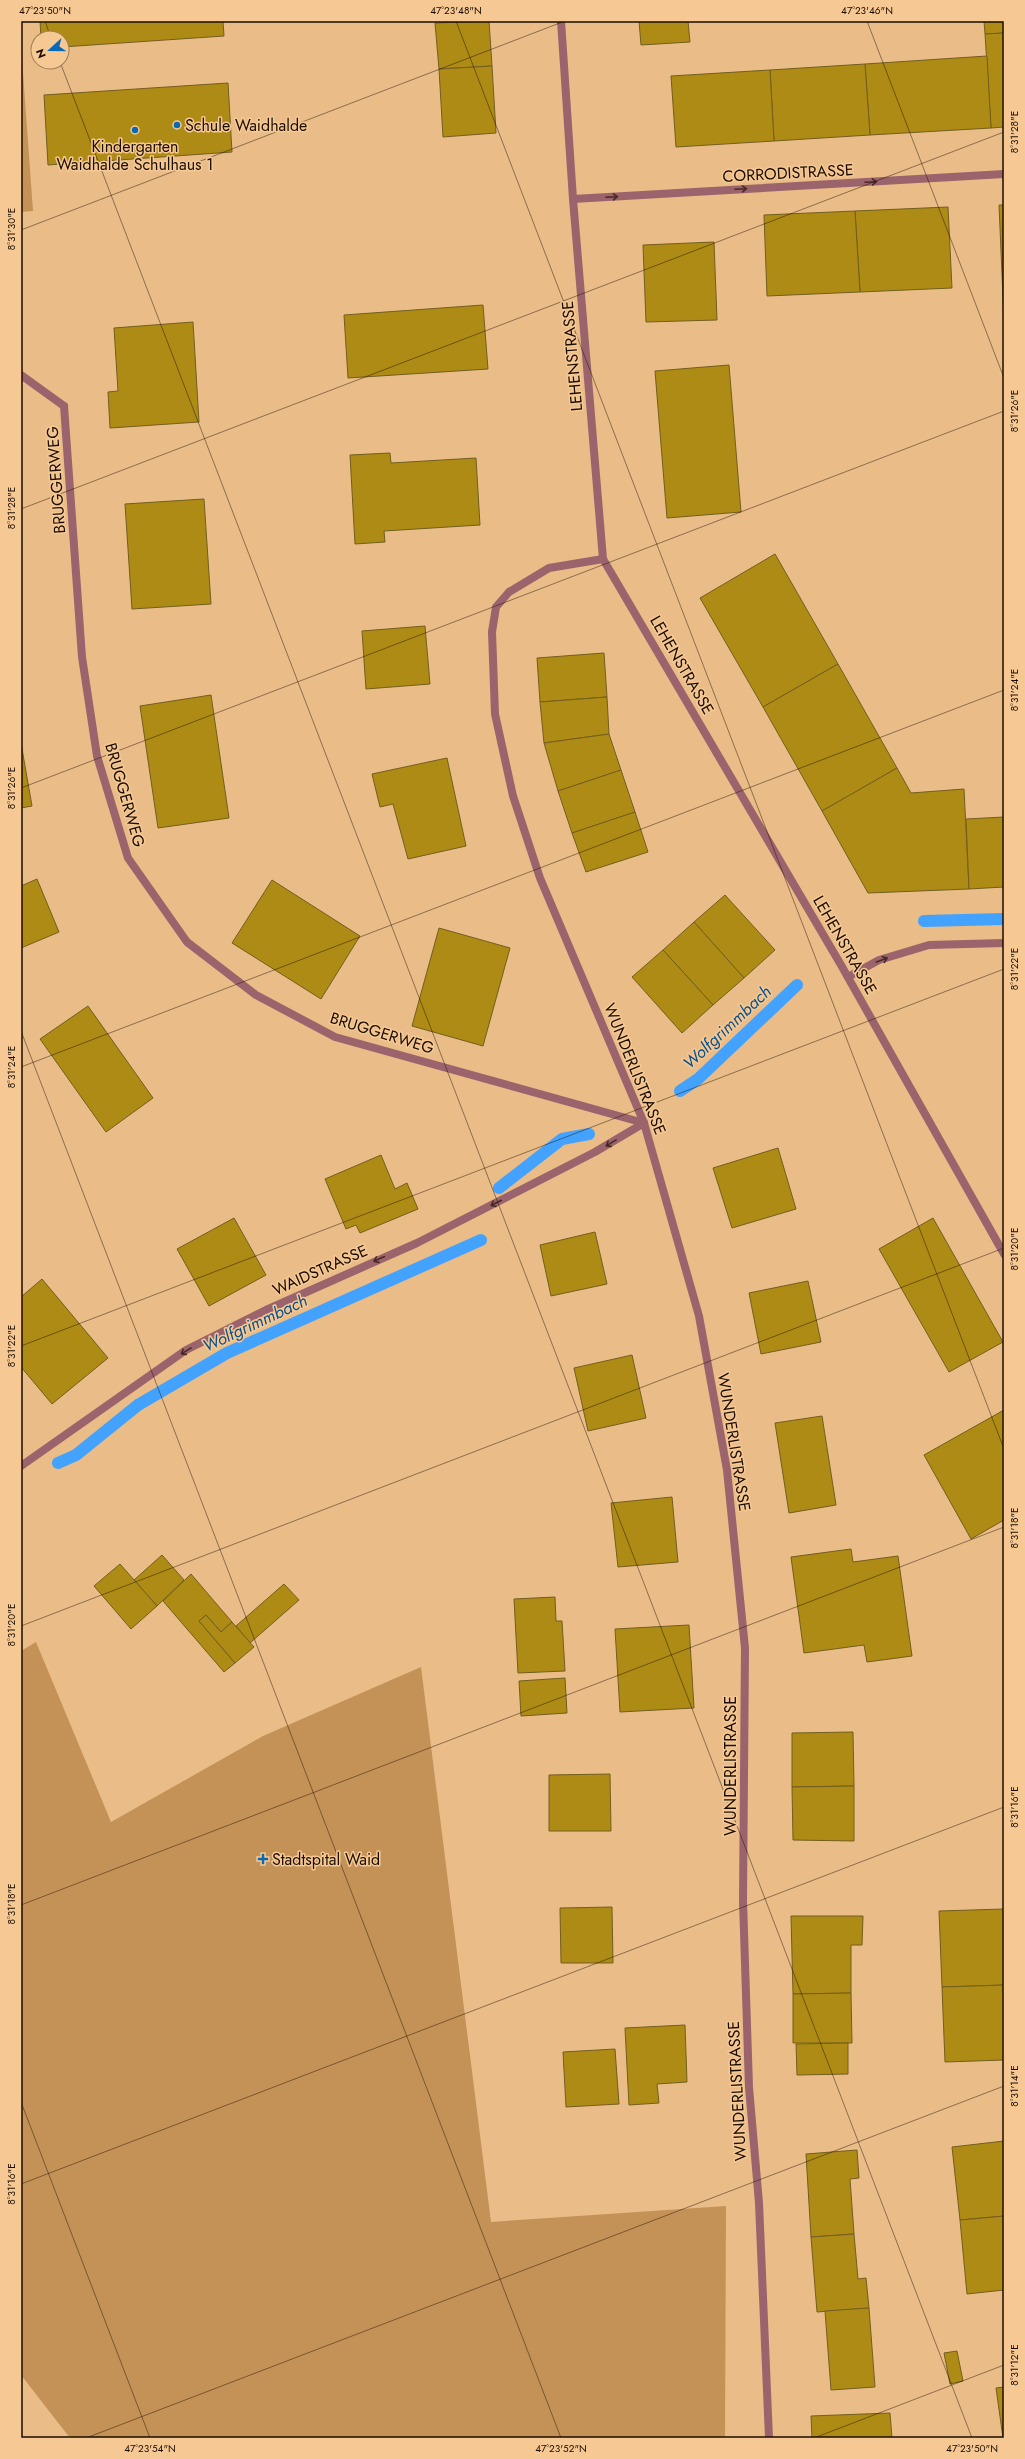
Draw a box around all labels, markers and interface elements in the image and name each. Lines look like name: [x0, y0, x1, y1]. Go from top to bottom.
text: 47°23'50"N: [19, 3, 71, 18]
text: 47°23'48"N: [430, 3, 482, 18]
text: 47°23'46"N: [841, 3, 893, 18]
north arrow: [30, 30, 70, 70]
text: N: [32, 47, 50, 61]
text: 8°31'28"E: [1007, 111, 1022, 153]
place label: Schule Waidhalde: [185, 114, 307, 137]
marker: Schule Waidhalde: [172, 120, 182, 130]
marker: Kindergarten Waidhalde Schulhaus 1: [130, 125, 140, 135]
place label: Kindergarten Waidhalde Schulhaus 1: [57, 135, 214, 176]
street label: CORRODISTRASSE: [722, 158, 854, 188]
one-way arrow: [864, 178, 877, 185]
one-way arrow: [734, 186, 747, 193]
one-way arrow: [605, 193, 618, 201]
text: 8°31'30"E: [4, 208, 19, 250]
street label: LEHENSTRASSE: [556, 300, 588, 412]
text: 8°31'26"E: [1007, 390, 1022, 432]
street label: BRUGGERWEG: [41, 426, 71, 534]
text: 8°31'28"E: [4, 487, 19, 529]
street label: LEHENSTRASSE: [644, 611, 720, 719]
text: 8°31'24"E: [1007, 669, 1022, 711]
street label: BRUGGERWEG: [99, 740, 151, 850]
text: 8°31'26"E: [4, 767, 19, 809]
street label: LEHENSTRASSE: [807, 891, 883, 999]
text: 8°31'22"E: [1007, 948, 1022, 990]
one-way arrow: [876, 955, 888, 963]
water label: Wolfgrimmbach: [678, 980, 776, 1074]
street label: WUNDERLISTRASSE: [598, 1000, 672, 1138]
street label: BRUGGERWEG: [327, 1006, 437, 1060]
text: 8°31'24"E: [4, 1046, 19, 1088]
one-way arrow: [605, 1139, 617, 1147]
one-way arrow: [490, 1199, 502, 1207]
text: 8°31'20"E: [1007, 1228, 1022, 1270]
street label: WAIDSTRASSE: [269, 1239, 371, 1301]
one-way arrow: [373, 1256, 385, 1264]
water label: Wolfgrimmbach: [199, 1288, 311, 1358]
text: 8°31'22"E: [4, 1325, 19, 1367]
one-way arrow: [181, 1347, 192, 1355]
street label: WUNDERLISTRASSE: [712, 1371, 756, 1513]
text: 8°31'18"E: [1007, 1507, 1022, 1549]
text: 8°31'20"E: [4, 1604, 19, 1646]
street label: WUNDERLISTRASSE: [719, 1696, 742, 1836]
text: 8°31'16"E: [1007, 1786, 1022, 1828]
place label: Stadtspital Waid: [272, 1848, 380, 1871]
marker: Stadtspital Waid: [257, 1853, 269, 1865]
text: 8°31'18"E: [4, 1883, 19, 1925]
street label: WUNDERLISTRASSE: [722, 2020, 752, 2162]
text: 8°31'14"E: [1007, 2065, 1022, 2107]
text: 8°31'16"E: [4, 2163, 19, 2205]
text: 8°31'12"E: [1007, 2344, 1022, 2386]
text: 47°23'54"N: [124, 2441, 176, 2456]
text: 47°23'52"N: [535, 2441, 587, 2456]
text: 47°23'50"N: [946, 2441, 998, 2456]

